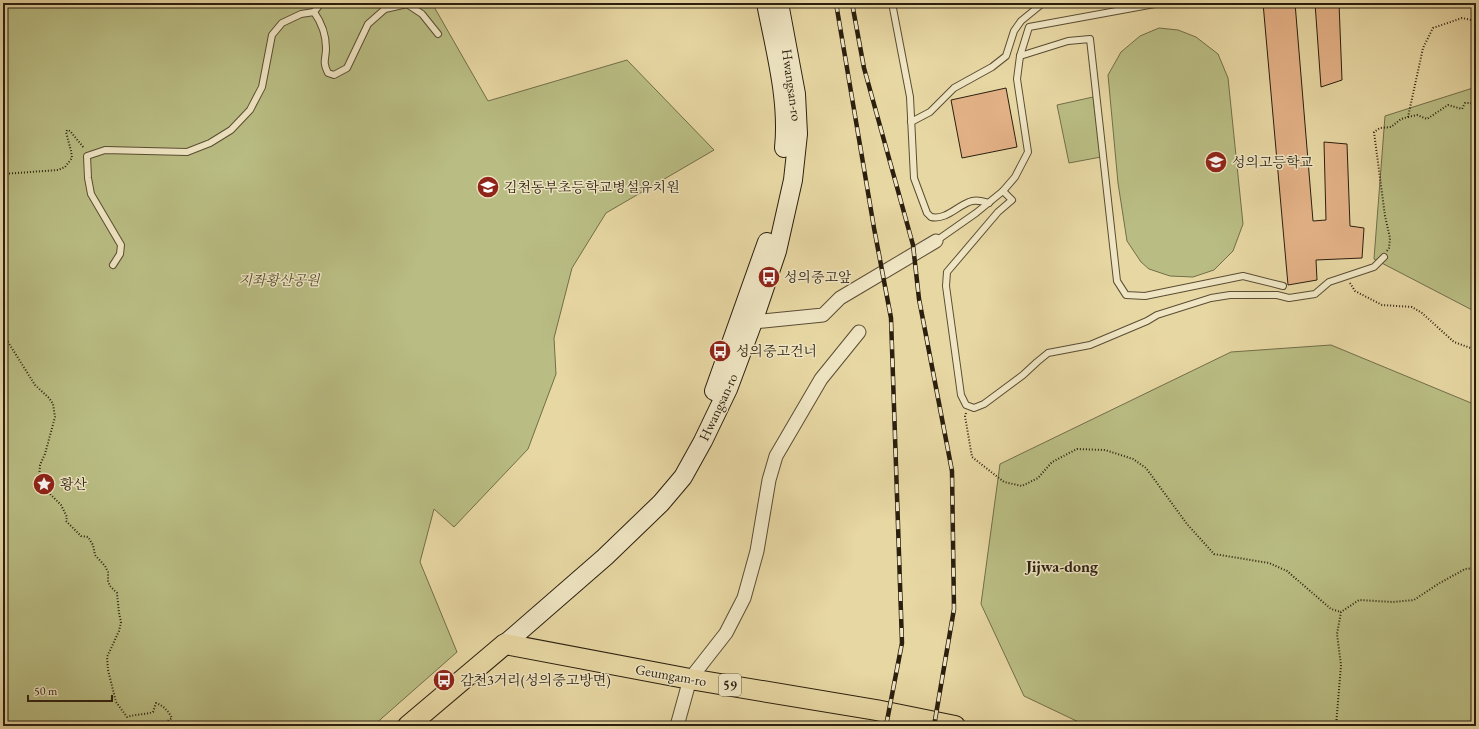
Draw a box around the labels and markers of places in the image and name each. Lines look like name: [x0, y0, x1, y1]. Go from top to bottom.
school or university icon: 성의고등학교: [1203, 149, 1229, 175]
place label: 성의고등학교: [1232, 153, 1314, 171]
school or university icon: 김천동부초등학교병설유치원: [475, 174, 501, 200]
place label: 김천동부초등학교병설유치원: [504, 178, 680, 196]
bus stop icon: 성의중고앞: [756, 264, 782, 290]
place label: 성의중고앞: [784, 268, 852, 286]
bus stop icon: 성의중고건너: [707, 338, 733, 364]
place label: 성의중고건너: [736, 342, 817, 360]
place icon: 황산: [31, 471, 57, 497]
place label: 황산: [60, 475, 88, 493]
bus stop icon: 감천3거리(성의중고방면): [431, 667, 457, 693]
place label: 감천3거리(성의중고방면): [460, 671, 611, 689]

